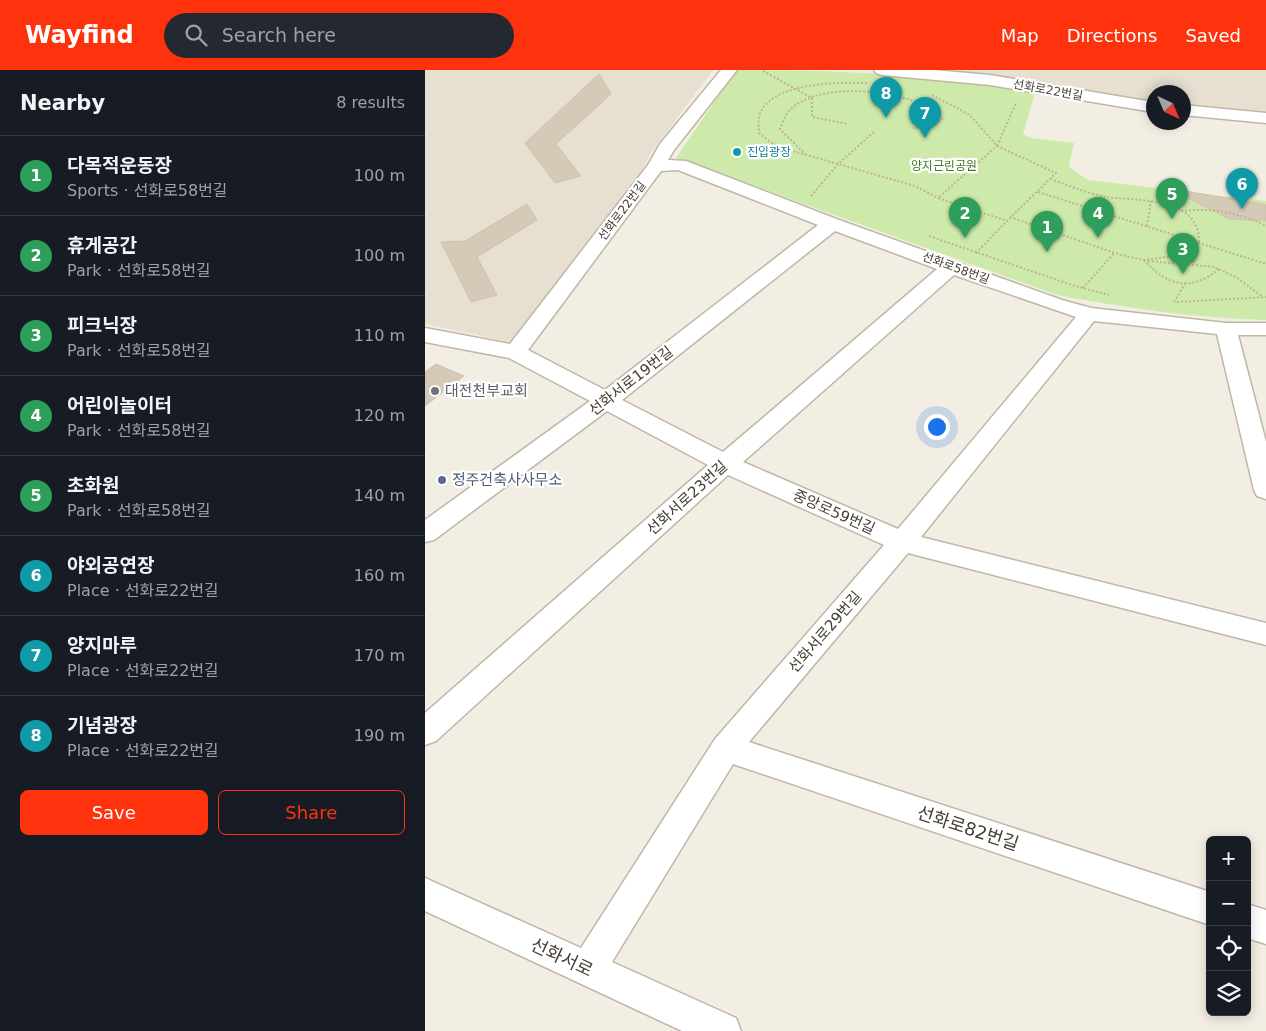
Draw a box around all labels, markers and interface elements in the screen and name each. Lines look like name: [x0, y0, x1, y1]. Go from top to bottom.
search box: [164, 13, 514, 58]
text: Wayfind: [25, 21, 134, 49]
icon: search: [182, 21, 210, 49]
text: Search here: [222, 24, 336, 46]
text: Map: [1001, 25, 1039, 46]
text: Directions: [1067, 25, 1157, 46]
text: Saved: [1185, 25, 1241, 46]
pin: 8: [870, 77, 902, 118]
street label: 선화로22번길: [1012, 77, 1084, 103]
north arrow: [1146, 85, 1191, 130]
text: Nearby: [20, 91, 105, 115]
text: 8 results: [336, 93, 405, 112]
pin: 7: [909, 97, 941, 138]
place label: 진입광장: [747, 145, 791, 159]
marker: 진입광장: [731, 146, 743, 158]
text: 다목적운동장: [67, 154, 172, 176]
park label: 양지근린공원: [911, 159, 977, 173]
text: 1: [30, 166, 42, 185]
text: 100 m: [354, 166, 405, 185]
pin: 6: [1226, 168, 1258, 209]
pin: 5: [1156, 178, 1188, 219]
street label: 선화로22번길: [595, 179, 649, 243]
text: Sports · 선화로58번길: [67, 181, 228, 200]
pin: 2: [949, 197, 981, 238]
pin: 4: [1082, 197, 1114, 238]
pin: 1: [1031, 211, 1063, 252]
pin: 3: [1167, 233, 1199, 274]
text: 휴게공간: [67, 234, 137, 256]
text: 2: [30, 246, 42, 265]
text: 100 m: [354, 246, 405, 265]
street label: 선화로58번길: [920, 249, 992, 287]
text: Park · 선화로58번길: [67, 261, 211, 280]
text: 피크닉장: [67, 314, 137, 336]
text: 3: [30, 326, 42, 345]
text: 110 m: [354, 326, 405, 345]
text: Park · 선화로58번길: [67, 341, 211, 360]
street label: 선화서로19번길: [585, 343, 677, 419]
place label: 대전천부교회: [445, 382, 528, 400]
marker: 대전천부교회: [429, 385, 441, 397]
text: 어린이놀이터: [67, 394, 172, 416]
text: 4: [30, 406, 42, 425]
text: 120 m: [354, 406, 405, 425]
your location: [924, 414, 950, 440]
text: Park · 선화로58번길: [67, 421, 211, 440]
street label: 선화서로23번길: [643, 457, 731, 539]
place label: 정주건축사사무소: [452, 471, 563, 489]
text: 초화원: [67, 474, 119, 496]
marker: 정주건축사사무소: [436, 474, 448, 486]
text: 5: [30, 486, 42, 505]
text: 140 m: [354, 486, 405, 505]
street label: 중앙로59번길: [790, 486, 878, 538]
text: Park · 선화로58번길: [67, 501, 211, 520]
text: 야외공연장: [67, 554, 154, 576]
text: 6: [30, 566, 42, 585]
text: 160 m: [354, 566, 405, 585]
text: Place · 선화로22번길: [67, 581, 219, 600]
street label: 선화서로29번길: [785, 588, 865, 676]
text: 양지마루: [67, 634, 137, 656]
text: 7: [30, 646, 42, 665]
text: 170 m: [354, 646, 405, 665]
text: Place · 선화로22번길: [67, 661, 219, 680]
text: 기념광장: [67, 714, 137, 736]
text: 8: [30, 726, 42, 745]
text: 190 m: [354, 726, 405, 745]
text: Place · 선화로22번길: [67, 741, 219, 760]
button: Save: [20, 790, 208, 835]
button: Share: [218, 790, 405, 835]
street label: 선화로82번길: [914, 802, 1022, 854]
map controls: [1206, 836, 1251, 1016]
button: +: [1206, 836, 1251, 881]
button: −: [1206, 881, 1251, 926]
button: locate: [1206, 926, 1251, 971]
street label: 선화서로: [528, 933, 596, 981]
button: layers: [1206, 971, 1251, 1016]

